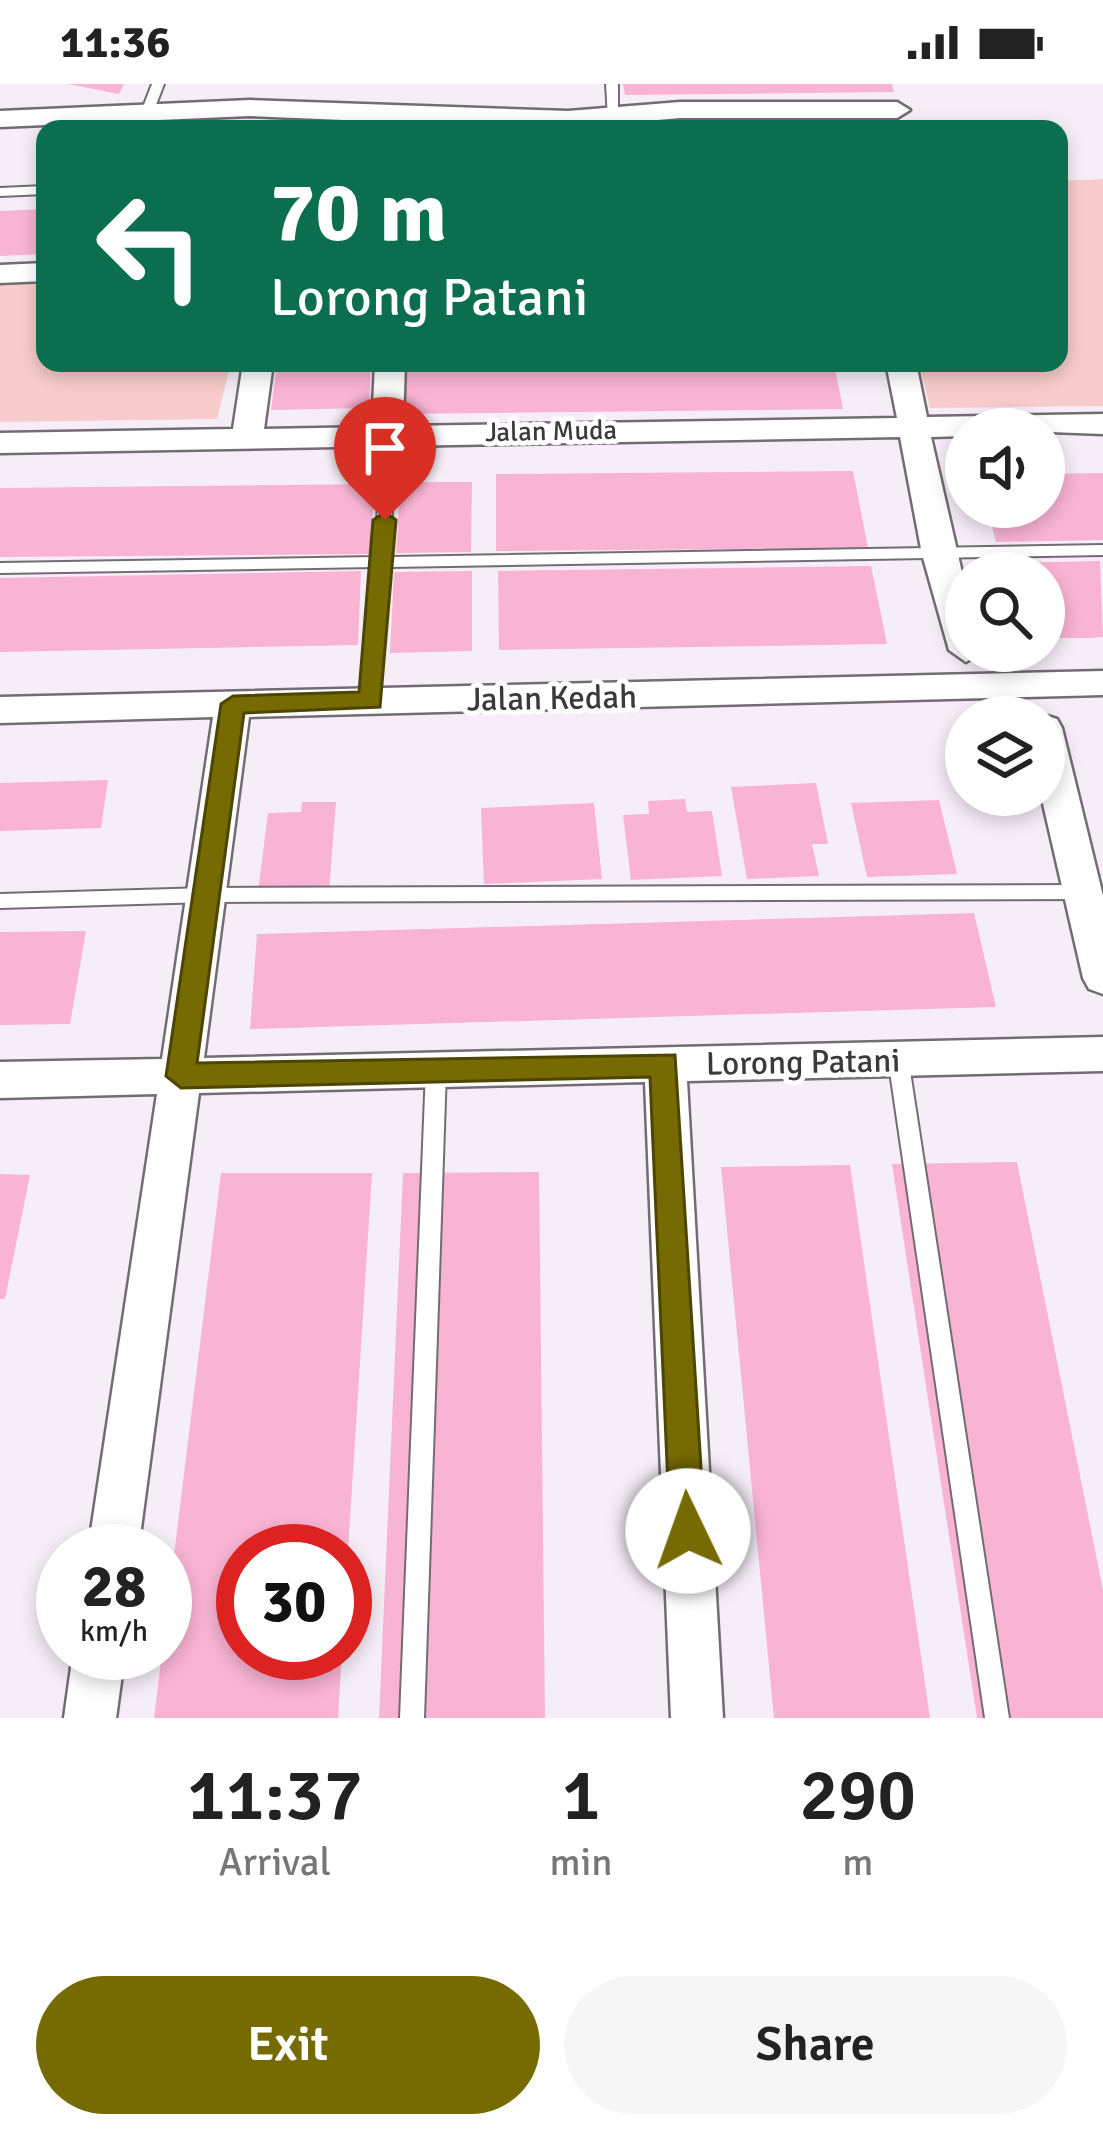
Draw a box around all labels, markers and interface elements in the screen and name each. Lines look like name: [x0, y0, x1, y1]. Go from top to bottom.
text: 11:36: [60, 15, 170, 70]
text: 70 m: [270, 161, 447, 265]
icon: left: [72, 168, 228, 324]
text: Lorong Patani: [270, 264, 588, 331]
pin: [334, 397, 436, 520]
map controls: [945, 408, 1065, 816]
button: sound: [945, 408, 1065, 528]
street label: Jalan Muda: [485, 414, 617, 449]
icon: arrive: [352, 415, 418, 481]
button: search: [945, 552, 1065, 672]
street label: Jalan Kedah: [467, 677, 637, 720]
button: layers: [945, 696, 1065, 816]
street label: Lorong Patani: [705, 1040, 901, 1085]
position arrow: [625, 1468, 751, 1594]
speed limit sign: 30: [216, 1524, 372, 1680]
text: 28: [82, 1550, 146, 1624]
text: km/h: [80, 1613, 148, 1650]
text: 11:37: [187, 1751, 363, 1840]
text: 1: [562, 1751, 601, 1840]
text: 290: [799, 1751, 916, 1840]
text: Arrival: [219, 1838, 331, 1886]
text: min: [550, 1838, 613, 1886]
text: m: [842, 1838, 873, 1886]
button: Exit: [36, 1976, 540, 2114]
button: Share: [564, 1976, 1067, 2114]

